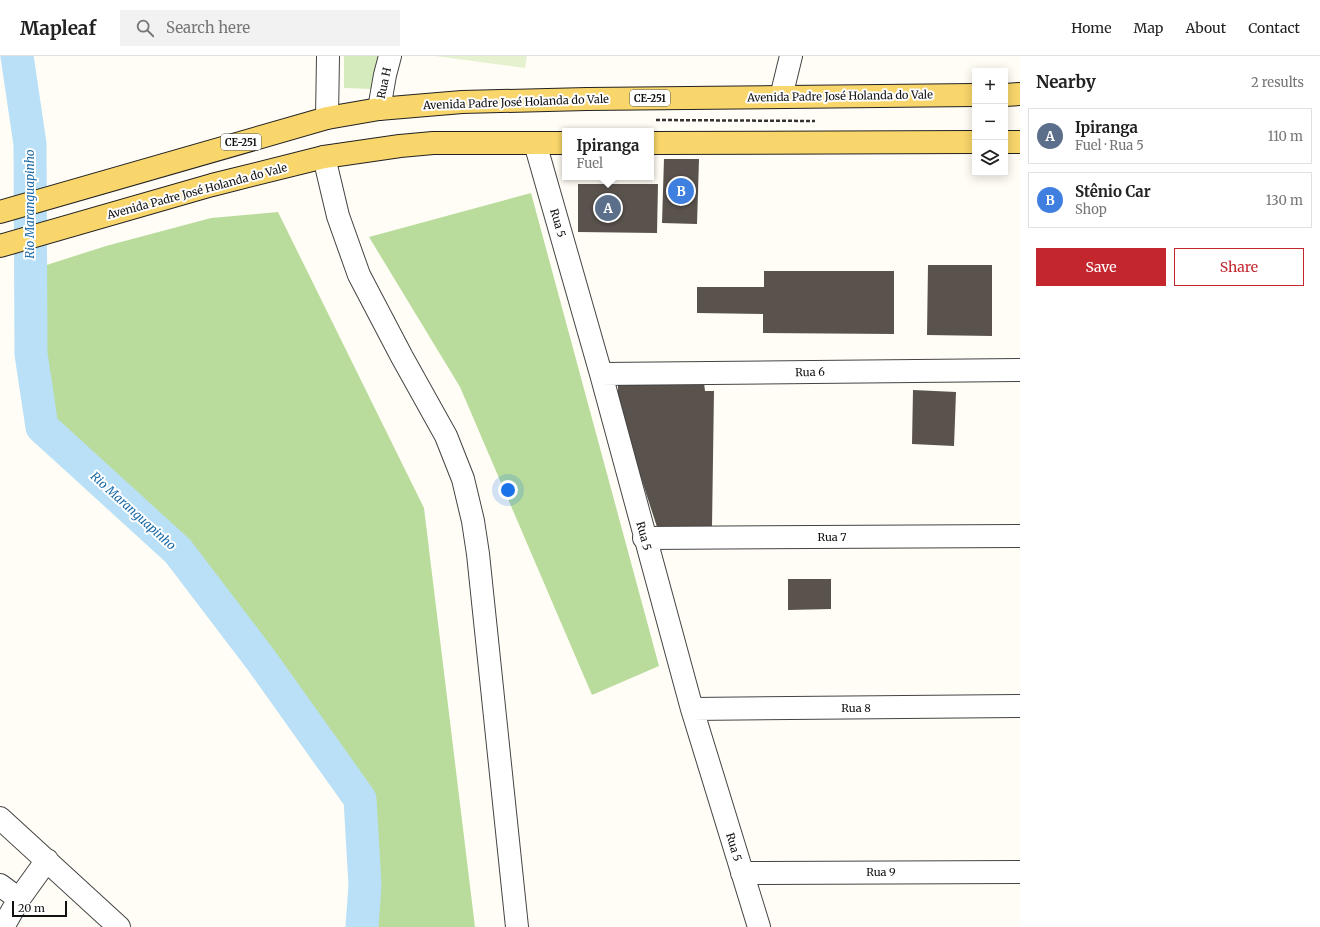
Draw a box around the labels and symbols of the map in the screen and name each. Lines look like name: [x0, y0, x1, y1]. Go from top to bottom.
street label: Rua H: [374, 66, 394, 100]
street label: Avenida Padre José Holanda do Vale: [746, 87, 933, 105]
road number: CE-251: [630, 90, 670, 106]
street label: Avenida Padre José Holanda do Vale: [422, 92, 609, 112]
road number: CE-251: [221, 134, 261, 150]
water label: Rio Maranguapinho: [22, 149, 37, 259]
street label: Avenida Padre José Holanda do Vale: [104, 160, 289, 222]
pin: B: [668, 176, 694, 206]
pin: A: [595, 193, 621, 223]
street label: Rua 5: [547, 207, 569, 239]
street label: Rua 6: [795, 365, 825, 379]
water label: Rio Maranguapinho: [88, 468, 179, 553]
your location: [498, 480, 518, 500]
street label: Rua 5: [633, 520, 655, 552]
street label: Rua 7: [817, 530, 847, 544]
street label: Rua 8: [841, 701, 871, 715]
street label: Rua 5: [723, 831, 745, 863]
street label: Rua 9: [866, 865, 896, 879]
scale bar: [12, 899, 67, 918]

